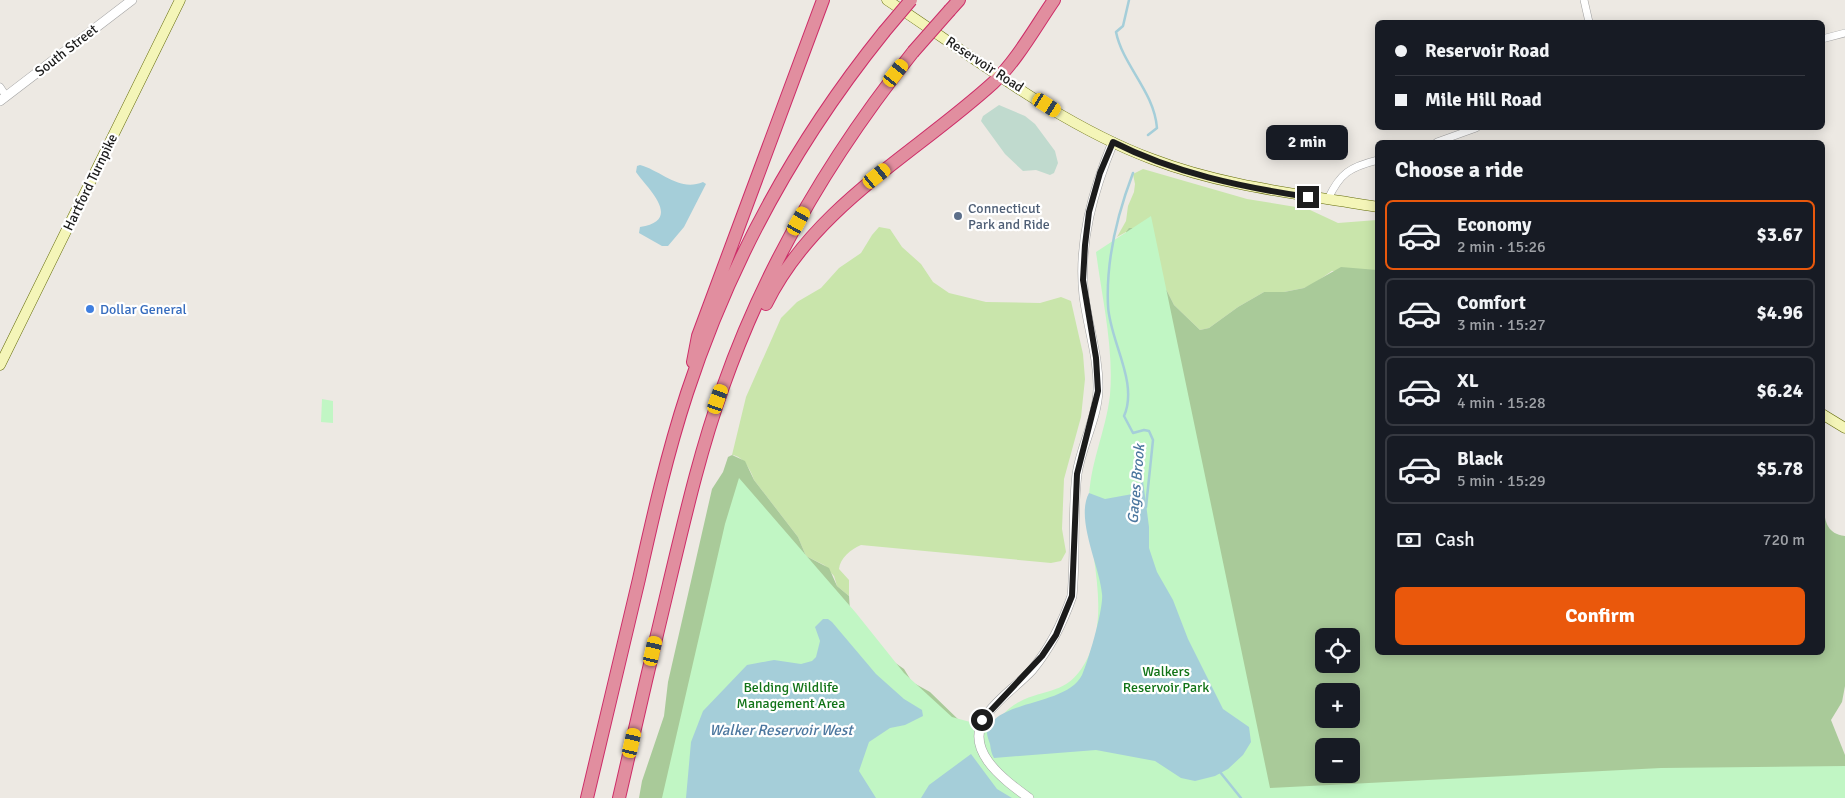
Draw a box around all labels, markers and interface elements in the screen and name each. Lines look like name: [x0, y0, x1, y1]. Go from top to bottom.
street label: South Street: [32, 21, 101, 80]
street label: Reservoir Road: [943, 33, 1027, 96]
text: Reservoir Road: [1425, 39, 1549, 63]
car: [880, 57, 911, 89]
text: Mile Hill Road: [1425, 88, 1542, 112]
car: [1030, 91, 1063, 119]
callout: 2 min: [1267, 124, 1349, 160]
street label: Hartford Turnpike: [60, 131, 121, 233]
text: 2 min: [1288, 132, 1326, 152]
text: Choose a ride: [1395, 156, 1523, 183]
car: [860, 161, 893, 191]
route end: [1297, 186, 1319, 208]
place label: Connecticut Park and Ride: [968, 200, 1050, 233]
car: [785, 204, 812, 238]
marker: Connecticut Park and Ride: [952, 210, 964, 222]
icon: car: [1397, 213, 1442, 258]
text: Economy: [1457, 213, 1531, 237]
text: $3.67: [1757, 223, 1803, 247]
text: 2 min · 15:26: [1457, 237, 1546, 257]
icon: car: [1397, 291, 1442, 336]
text: Comfort: [1457, 291, 1526, 315]
place label: Dollar General: [100, 301, 187, 318]
text: $4.96: [1757, 301, 1803, 325]
marker: Dollar General: [84, 303, 96, 315]
text: 3 min · 15:27: [1457, 315, 1546, 335]
icon: car: [1397, 369, 1442, 414]
text: XL: [1457, 369, 1479, 393]
text: $6.24: [1757, 379, 1803, 403]
car: [706, 382, 729, 416]
text: 4 min · 15:28: [1457, 393, 1546, 413]
water label: Gages Brook: [1124, 442, 1149, 524]
icon: car: [1397, 447, 1442, 492]
text: Black: [1457, 447, 1503, 471]
text: $5.78: [1757, 457, 1803, 481]
text: 5 min · 15:29: [1457, 471, 1546, 491]
icon: cash: [1395, 526, 1423, 554]
text: Cash: [1435, 528, 1475, 552]
text: 720 m: [1763, 530, 1805, 550]
button: Confirm: [1395, 587, 1805, 645]
map controls: [1315, 628, 1360, 783]
button: locate: [1315, 628, 1360, 673]
car: [642, 635, 663, 667]
park label: Walkers Reservoir Park: [1123, 663, 1209, 696]
park label: Belding Wildlife Management Area: [737, 679, 845, 712]
button: +: [1315, 683, 1360, 728]
route start: [971, 709, 993, 731]
water label: Walker Reservoir West: [710, 721, 854, 739]
car: [621, 727, 642, 759]
button: −: [1315, 738, 1360, 783]

